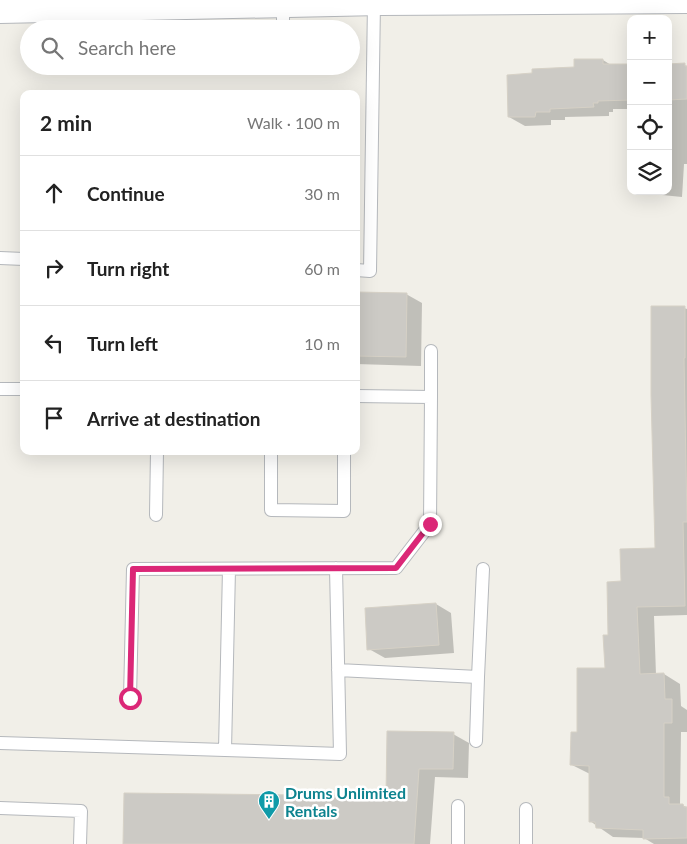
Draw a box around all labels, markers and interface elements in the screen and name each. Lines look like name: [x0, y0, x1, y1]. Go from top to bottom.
map controls: [627, 15, 672, 195]
button: +: [627, 15, 672, 60]
search box: [20, 20, 360, 75]
icon: search: [38, 34, 66, 62]
text: Search here: [78, 36, 176, 59]
button: −: [627, 60, 672, 105]
button: locate: [627, 105, 672, 150]
text: 2 min: [40, 110, 92, 135]
text: Walk · 100 m: [247, 113, 340, 132]
button: layers: [627, 150, 672, 195]
icon: ahead: [40, 179, 68, 207]
text: Continue: [87, 182, 165, 205]
text: 30 m: [304, 184, 340, 203]
icon: right: [40, 254, 68, 282]
text: Turn right: [87, 257, 169, 280]
text: 60 m: [304, 259, 340, 278]
icon: left: [40, 329, 68, 357]
text: Turn left: [87, 332, 158, 355]
text: 10 m: [304, 334, 340, 353]
icon: arrive: [40, 404, 68, 432]
text: Arrive at destination: [87, 407, 260, 430]
route end: [419, 513, 442, 536]
route start: [119, 687, 142, 710]
place label: Drums Unlimited Rentals: [285, 783, 406, 820]
building icon: Drums Unlimited Rentals: [257, 789, 281, 820]

